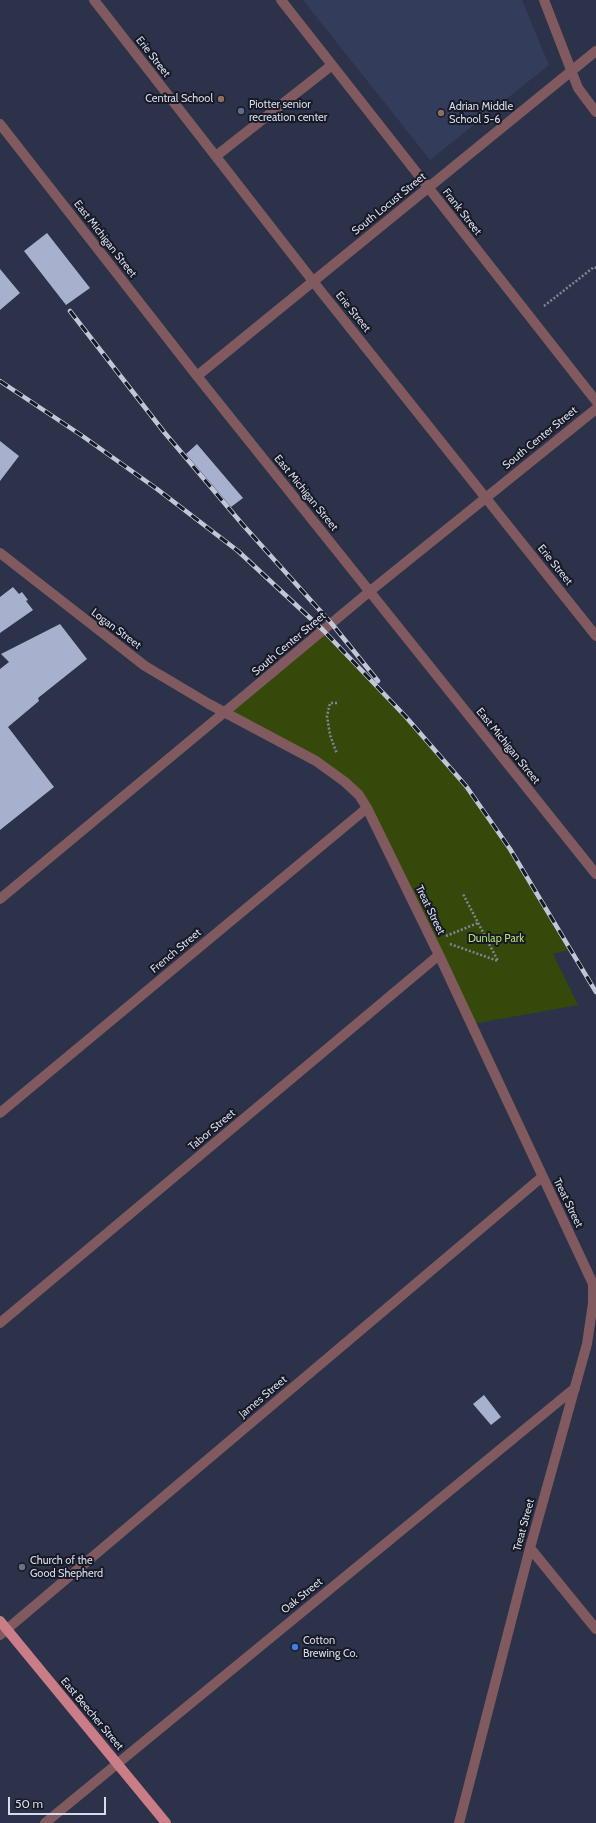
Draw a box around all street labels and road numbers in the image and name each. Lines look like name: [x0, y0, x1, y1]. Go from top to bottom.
street label: Erie Street: [133, 34, 173, 80]
street label: South Locust Street: [349, 170, 429, 238]
street label: Frank Street: [440, 186, 484, 238]
street label: East Michigan Street: [71, 198, 139, 280]
street label: Erie Street: [333, 289, 373, 335]
street label: South Center Street: [500, 404, 580, 472]
street label: East Michigan Street: [271, 452, 341, 534]
street label: Erie Street: [535, 542, 575, 588]
street label: Logan Street: [88, 606, 144, 652]
street label: South Center Street: [249, 609, 329, 679]
street label: East Michigan Street: [473, 705, 543, 787]
street label: Treat Street: [412, 883, 448, 937]
street label: French Street: [148, 926, 204, 976]
street label: Tabor Street: [186, 1107, 238, 1153]
street label: Treat Street: [550, 1176, 586, 1230]
street label: James Street: [236, 1373, 290, 1421]
street label: Treat Street: [511, 1497, 537, 1553]
street label: Oak Street: [279, 1575, 325, 1617]
street label: East Beecher Street: [58, 1675, 126, 1753]

